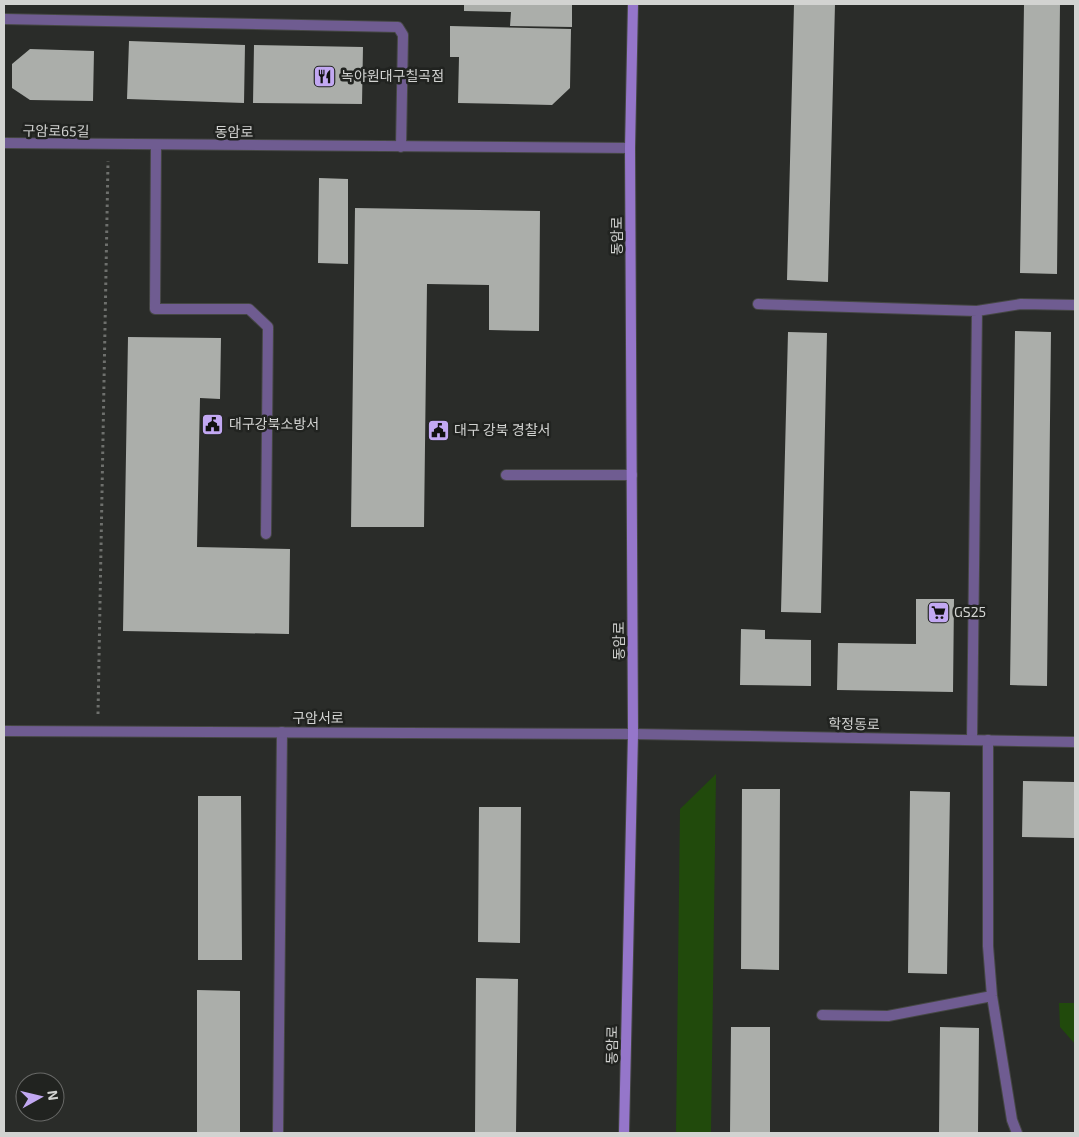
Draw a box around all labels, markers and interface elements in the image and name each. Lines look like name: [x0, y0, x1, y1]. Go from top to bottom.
restaurant icon: 녹야원대구칠곡점: [313, 64, 337, 88]
place label: 녹야원대구칠곡점: [341, 67, 444, 84]
street label: 구암로65길: [22, 121, 90, 140]
street label: 동암로: [215, 123, 253, 140]
street label: 동암로: [608, 217, 625, 255]
public building icon: 대구강북소방서: [201, 412, 225, 436]
place label: 대구강북소방서: [229, 415, 319, 432]
public building icon: 대구 강북 경찰서: [426, 418, 450, 442]
place label: 대구 강북 경찰서: [454, 421, 550, 438]
supermarket icon: GS25: [926, 600, 950, 624]
place label: GS25: [954, 603, 986, 620]
street label: 동암로: [610, 622, 627, 660]
street label: 구암서로: [292, 709, 344, 726]
street label: 학정동로: [828, 715, 880, 732]
street label: 동암로: [603, 1025, 620, 1064]
north arrow: [15, 1072, 65, 1122]
text: N: [44, 1089, 62, 1101]

